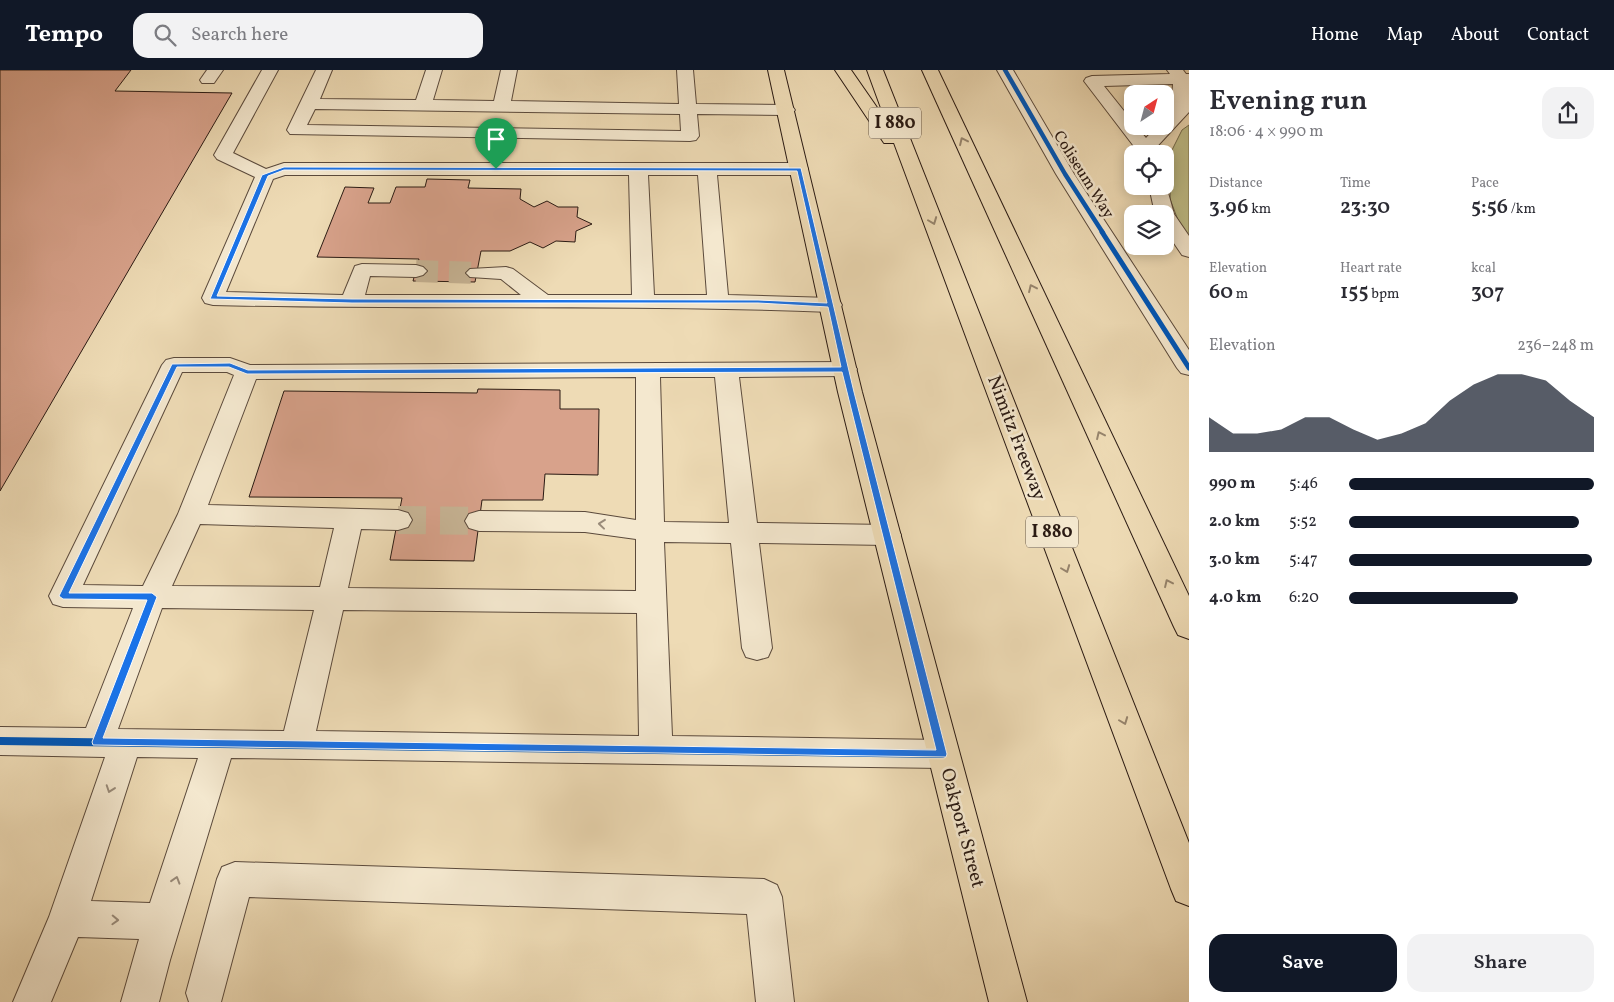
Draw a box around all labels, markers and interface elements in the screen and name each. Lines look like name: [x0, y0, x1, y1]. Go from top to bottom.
search box: [133, 13, 483, 58]
text: Tempo: [25, 18, 103, 52]
icon: search: [151, 21, 179, 49]
text: Search here: [191, 22, 288, 48]
text: Home: [1311, 23, 1359, 48]
text: Map: [1387, 23, 1423, 48]
text: About: [1451, 23, 1499, 48]
text: Contact: [1527, 23, 1589, 48]
text: Evening run: [1209, 82, 1368, 121]
north arrow: [1124, 85, 1174, 135]
map controls: [1124, 85, 1174, 255]
button: share: [1542, 87, 1594, 139]
road number: I 880: [869, 108, 921, 138]
pin: [475, 118, 517, 169]
text: 18:06 · 4 × 990 m: [1209, 121, 1323, 143]
icon: arrive: [482, 125, 510, 153]
street label: Coliseum Way: [1047, 127, 1119, 223]
one-way arrow: [959, 137, 969, 146]
button: locate: [1124, 145, 1174, 195]
text: Distance: [1209, 174, 1263, 193]
text: Time: [1340, 174, 1371, 193]
text: Pace: [1471, 174, 1499, 193]
text: 3.96: [1209, 193, 1248, 222]
text: 23:30: [1340, 193, 1390, 222]
text: 5:56: [1471, 193, 1508, 222]
text: km: [1248, 200, 1271, 219]
text: /km: [1508, 200, 1536, 219]
button: layers: [1124, 205, 1174, 255]
one-way arrow: [927, 216, 937, 225]
text: Elevation: [1209, 259, 1267, 278]
text: Heart rate: [1340, 259, 1402, 278]
text: kcal: [1471, 259, 1496, 278]
text: 60: [1209, 278, 1233, 307]
text: 155: [1340, 278, 1369, 307]
text: 307: [1471, 278, 1504, 307]
one-way arrow: [1027, 284, 1038, 293]
text: m: [1233, 285, 1248, 304]
text: bpm: [1369, 285, 1399, 304]
text: Elevation: [1209, 335, 1276, 357]
text: 236–248 m: [1517, 335, 1594, 357]
street label: Nimitz Freeway: [980, 372, 1052, 504]
one-way arrow: [1096, 432, 1106, 441]
text: 990 m: [1209, 473, 1255, 495]
text: 5:46: [1289, 473, 1318, 495]
text: 2.0 km: [1209, 511, 1260, 533]
text: 5:52: [1289, 511, 1317, 533]
road number: I 880: [1026, 517, 1078, 548]
one-way arrow: [598, 518, 606, 529]
text: 3.0 km: [1209, 549, 1260, 571]
text: 5:47: [1289, 549, 1318, 571]
one-way arrow: [1060, 564, 1070, 573]
one-way arrow: [1164, 579, 1175, 588]
text: 4.0 km: [1209, 587, 1261, 609]
text: 6:20: [1289, 587, 1319, 609]
one-way arrow: [1118, 716, 1129, 725]
street label: Oakport Street: [934, 765, 991, 891]
one-way arrow: [106, 784, 116, 792]
one-way arrow: [170, 876, 180, 885]
one-way arrow: [111, 915, 119, 925]
button: Save: [1209, 934, 1397, 992]
button: Share: [1407, 934, 1594, 992]

